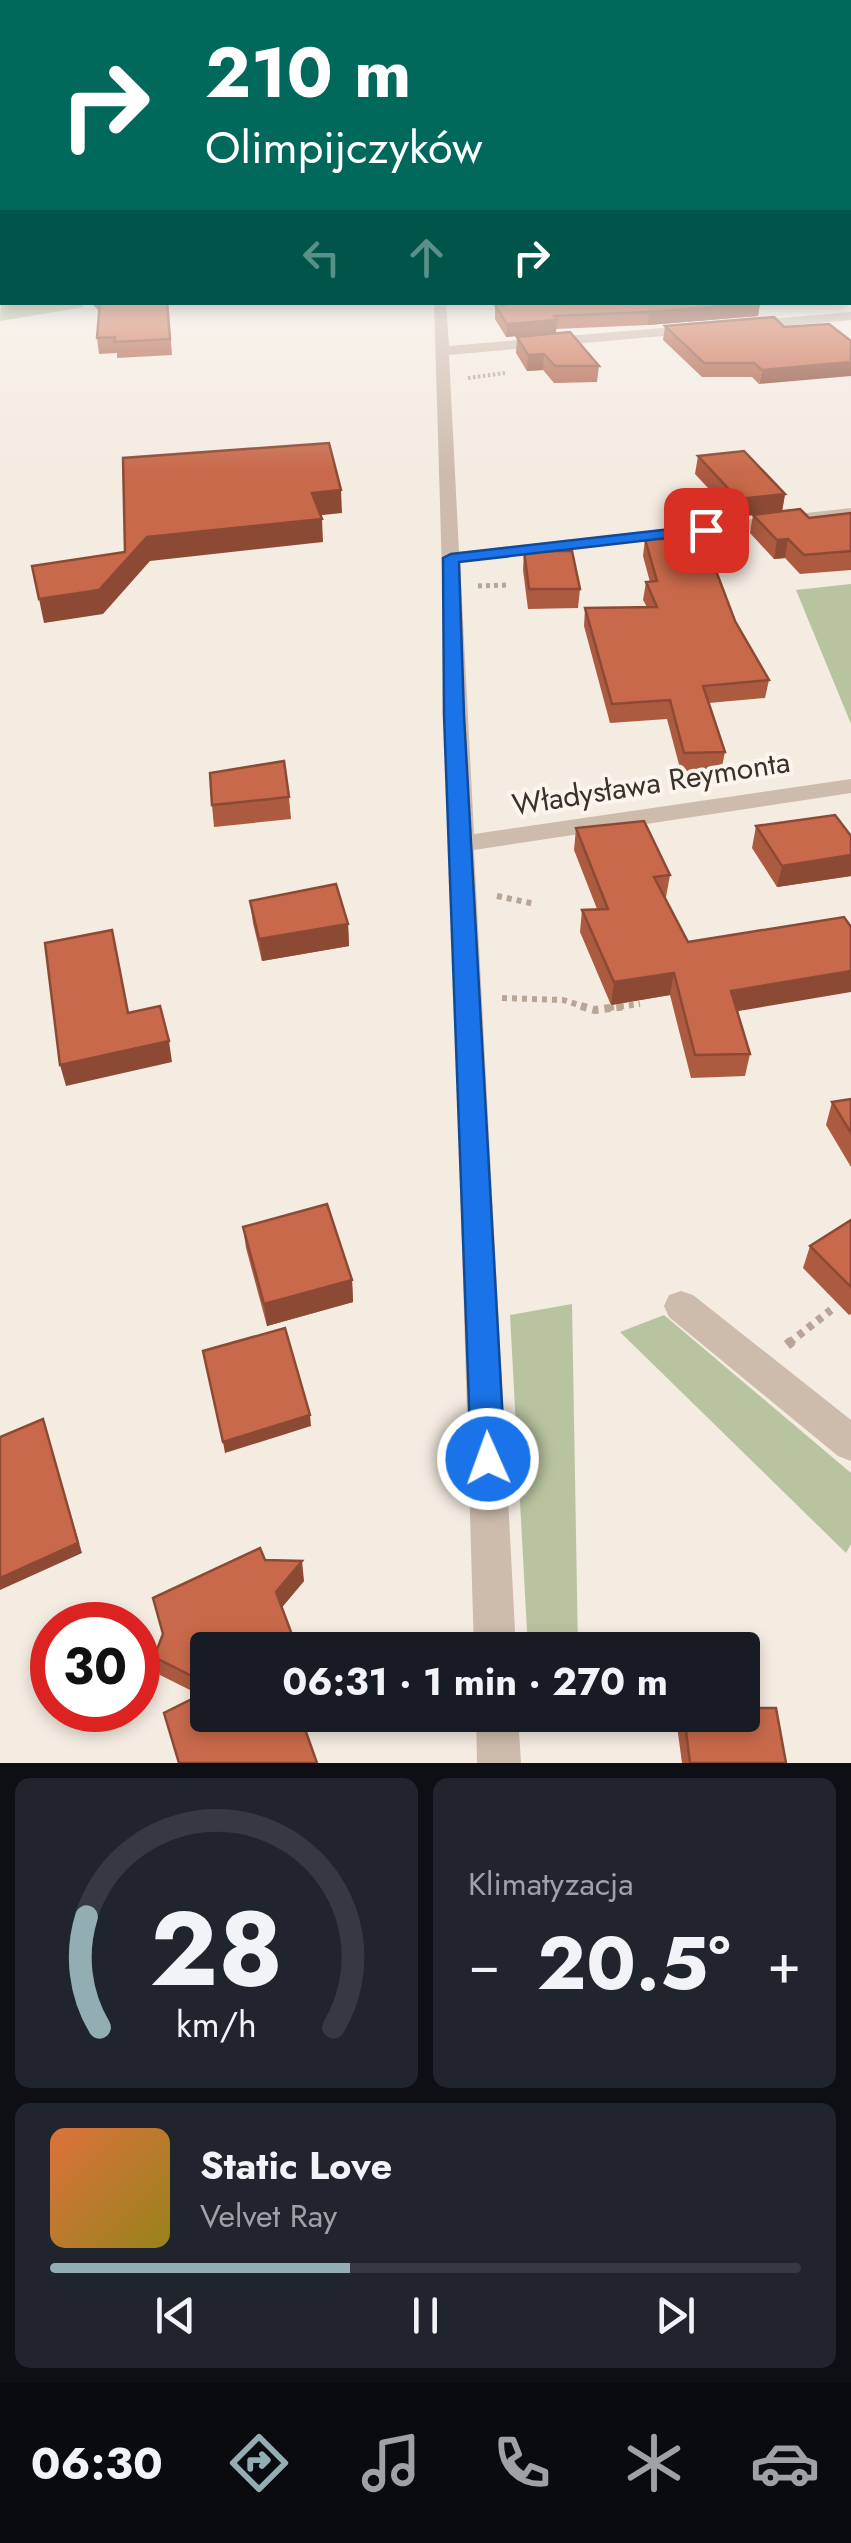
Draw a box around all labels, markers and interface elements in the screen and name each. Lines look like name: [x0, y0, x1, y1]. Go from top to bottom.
text: 210 m: [205, 22, 411, 123]
icon: right: [40, 40, 170, 170]
text: Olimpijczyków: [205, 115, 483, 180]
icon: left: [294, 230, 349, 285]
icon: ahead: [399, 230, 454, 285]
icon: right: [504, 230, 559, 285]
pin: [664, 488, 749, 573]
icon: arrive: [679, 503, 734, 558]
street label: Władysława Reymonta: [509, 740, 793, 826]
position arrow: [436, 1407, 540, 1511]
speed limit sign: 30: [30, 1602, 160, 1732]
text: 06:31 · 1 min · 270 m: [282, 1654, 668, 1709]
text: Klimatyzacja: [468, 1861, 634, 1907]
text: 28: [150, 1874, 283, 2024]
text: 20.5°: [537, 1909, 731, 2017]
text: −: [468, 1924, 500, 2004]
text: +: [767, 1924, 801, 2004]
text: km/h: [176, 1999, 257, 2050]
text: Static Love: [200, 2138, 392, 2193]
text: Velvet Ray: [200, 2193, 337, 2239]
icon: previous: [148, 2288, 203, 2343]
icon: pause: [398, 2288, 453, 2343]
icon: next: [648, 2288, 703, 2343]
icon: directions: [224, 2428, 294, 2498]
icon: music: [356, 2428, 426, 2498]
icon: phone: [487, 2428, 557, 2498]
icon: climate: [619, 2428, 689, 2498]
icon: car: [750, 2428, 820, 2498]
text: 06:30: [31, 2431, 163, 2496]

